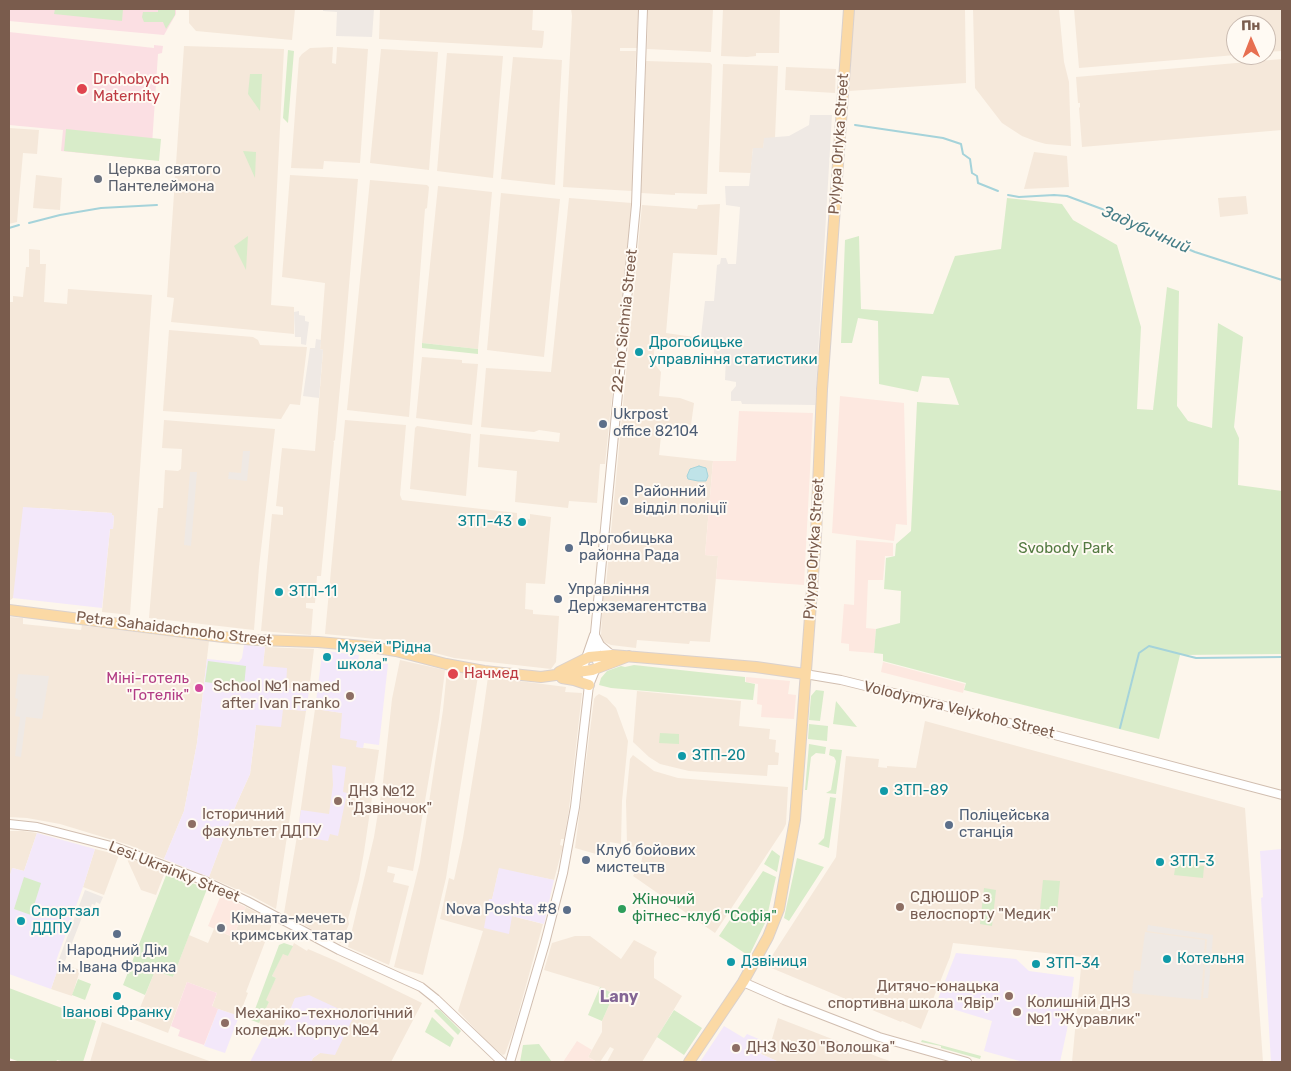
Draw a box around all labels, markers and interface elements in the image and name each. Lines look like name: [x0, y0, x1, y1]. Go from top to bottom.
north arrow: [1226, 15, 1276, 65]
text: Пн: [1241, 17, 1261, 34]
place label: Drohobych Maternity: [93, 71, 169, 106]
street label: Pylypa Orlyka Street: [825, 73, 853, 215]
marker: Drohobych Maternity: [75, 82, 89, 96]
place label: Церква святого Пантелеймона: [108, 161, 221, 196]
marker: Церква святого Пантелеймона: [92, 173, 104, 185]
water label: Задубичний: [1099, 202, 1193, 258]
street label: 22-ho Sichnia Street: [609, 248, 641, 394]
place label: Дрогобицьке управління статистики: [649, 334, 818, 369]
marker: Дрогобицьке управління статистики: [633, 346, 645, 358]
place label: Ukrpost office 82104: [613, 406, 698, 441]
marker: Ukrpost office 82104: [597, 418, 609, 430]
street label: Pylypa Orlyka Street: [800, 478, 828, 620]
place label: Районний відділ поліції: [634, 483, 726, 518]
marker: Районний відділ поліції: [618, 495, 630, 507]
place label: ЗТП-43: [458, 513, 512, 531]
marker: ЗТП-43: [516, 516, 528, 528]
place label: Дрогобицька районна Рада: [579, 530, 679, 565]
park label: Svobody Park: [1018, 540, 1114, 558]
marker: Дрогобицька районна Рада: [563, 542, 575, 554]
place label: Управління Держземагентства: [568, 581, 707, 616]
place label: ЗТП-11: [289, 583, 337, 601]
marker: ЗТП-11: [273, 586, 285, 598]
marker: Управління Держземагентства: [552, 593, 564, 605]
street label: Petra Sahaidachnoho Street: [75, 608, 273, 650]
place label: Музей "Рідна школа": [337, 639, 431, 674]
marker: Музей "Рідна школа": [321, 651, 333, 663]
place label: Начмед: [464, 665, 519, 683]
marker: Начмед: [446, 667, 460, 681]
place label: Міні-готель "Готелік": [106, 670, 189, 705]
place label: School №1 named after Ivan Franko: [213, 678, 340, 713]
street label: Volodymyra Velykoho Street: [862, 678, 1056, 742]
marker: Міні-готель "Готелік": [193, 682, 205, 694]
marker: School №1 named after Ivan Franko: [344, 690, 356, 702]
place label: ЗТП-20: [692, 747, 746, 765]
marker: ЗТП-20: [676, 750, 688, 762]
place label: ЗТП-89: [894, 782, 948, 800]
place label: ДНЗ №12 "Дзвіночок": [348, 783, 432, 818]
marker: ЗТП-89: [878, 785, 890, 797]
marker: ДНЗ №12 "Дзвіночок": [332, 795, 344, 807]
place label: Історичний факультет ДДПУ: [202, 806, 321, 841]
place label: Поліцейська станція: [959, 807, 1049, 842]
marker: Історичний факультет ДДПУ: [186, 818, 198, 830]
marker: Поліцейська станція: [943, 819, 955, 831]
street label: Lesi Ukrainky Street: [106, 838, 242, 906]
place label: Клуб бойових мистецтв: [596, 842, 696, 877]
place label: ЗТП-3: [1170, 853, 1215, 871]
marker: Клуб бойових мистецтв: [580, 854, 592, 866]
marker: ЗТП-3: [1154, 856, 1166, 868]
place label: СДЮШОР з велоспорту "Медик": [910, 889, 1056, 924]
place label: Жіночий фітнес-клуб "Софія": [632, 891, 777, 926]
place label: Nova Poshta #8: [446, 901, 557, 919]
marker: СДЮШОР з велоспорту "Медик": [894, 901, 906, 913]
place label: Спортзал ДДПУ: [31, 903, 100, 938]
marker: Жіночий фітнес-клуб "Софія": [616, 903, 628, 915]
marker: Nova Poshta #8: [561, 904, 573, 916]
place label: Кімната-мечеть кримських татар: [231, 910, 353, 945]
marker: Спортзал ДДПУ: [15, 915, 27, 927]
marker: Кімната-мечеть кримських татар: [215, 922, 227, 934]
marker: Народний Дім ім. Івана Франка: [111, 928, 123, 940]
place label: Народний Дім ім. Івана Франка: [58, 942, 176, 977]
place label: Котельня: [1177, 950, 1244, 968]
place label: Дзвіниця: [741, 953, 807, 971]
marker: Котельня: [1161, 953, 1173, 965]
place label: ЗТП-34: [1046, 955, 1100, 973]
marker: Дзвіниця: [725, 956, 737, 968]
marker: ЗТП-34: [1030, 958, 1042, 970]
place label: Дитячо-юнацька спортивна школа "Явір": [828, 978, 999, 1013]
district label: Lany: [600, 987, 638, 1007]
marker: Іванові Франку: [111, 990, 123, 1002]
marker: Дитячо-юнацька спортивна школа "Явір": [1003, 990, 1015, 1002]
place label: Колишній ДНЗ №1 "Журавлик": [1027, 994, 1140, 1029]
place label: Іванові Франку: [62, 1004, 172, 1022]
place label: Механіко-технологічний коледж. Корпус №4: [235, 1005, 413, 1040]
marker: Колишній ДНЗ №1 "Журавлик": [1011, 1006, 1023, 1018]
marker: Механіко-технологічний коледж. Корпус №4: [219, 1017, 231, 1029]
place label: ДНЗ №30 "Волошка": [746, 1039, 895, 1057]
marker: ДНЗ №30 "Волошка": [730, 1042, 742, 1054]

